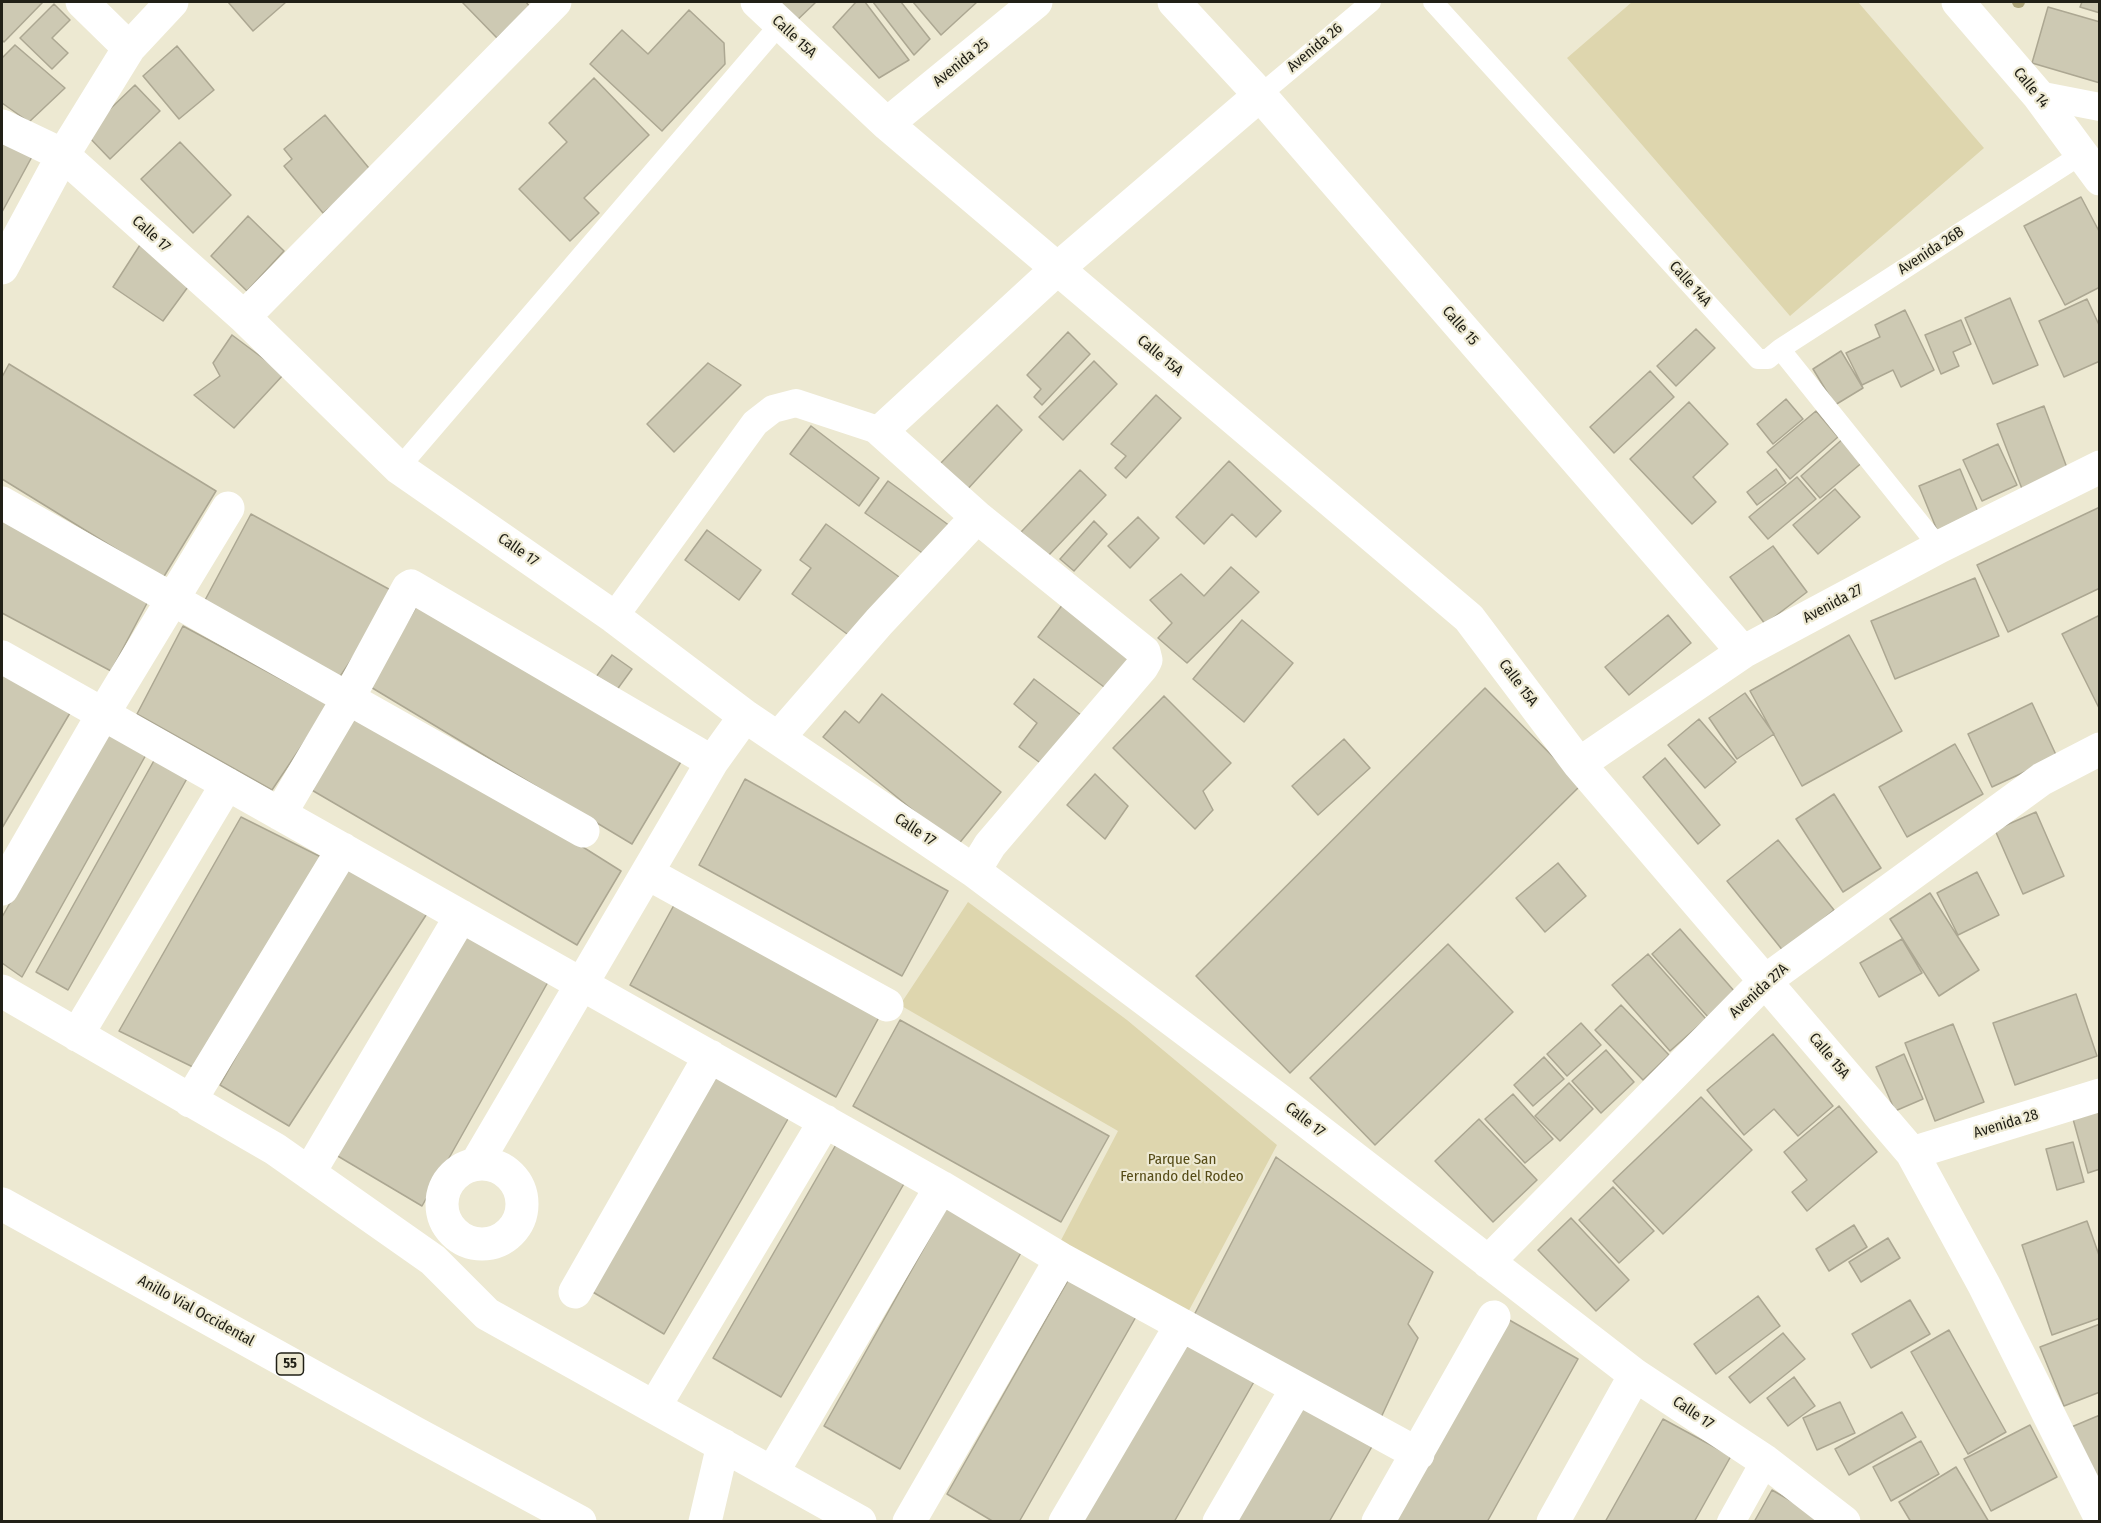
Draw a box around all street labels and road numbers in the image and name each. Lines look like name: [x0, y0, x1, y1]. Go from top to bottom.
street label: Calle 15A: [768, 12, 820, 62]
street label: Avenida 26: [1284, 20, 1346, 76]
street label: Avenida 25: [930, 35, 992, 91]
street label: Calle 14: [2009, 64, 2053, 112]
street label: Calle 17: [128, 212, 174, 256]
street label: Avenida 26B: [1895, 223, 1967, 279]
street label: Calle 14A: [1665, 258, 1715, 310]
street label: Calle 15: [1438, 303, 1482, 349]
street label: Calle 15A: [1134, 332, 1186, 380]
street label: Calle 17: [494, 530, 542, 570]
street label: Avenida 27: [1800, 581, 1866, 627]
street label: Calle 15A: [1495, 656, 1541, 710]
street label: Calle 17: [891, 810, 939, 850]
street label: Avenida 27A: [1726, 960, 1792, 1022]
street label: Calle 15A: [1805, 1030, 1853, 1082]
street label: Calle 17: [1282, 1099, 1328, 1141]
street label: Avenida 28: [1972, 1106, 2040, 1142]
street label: Anillo Vial Occidental: [135, 1272, 257, 1350]
road number: 55: [276, 1353, 304, 1375]
street label: Calle 17: [1669, 1393, 1717, 1433]

